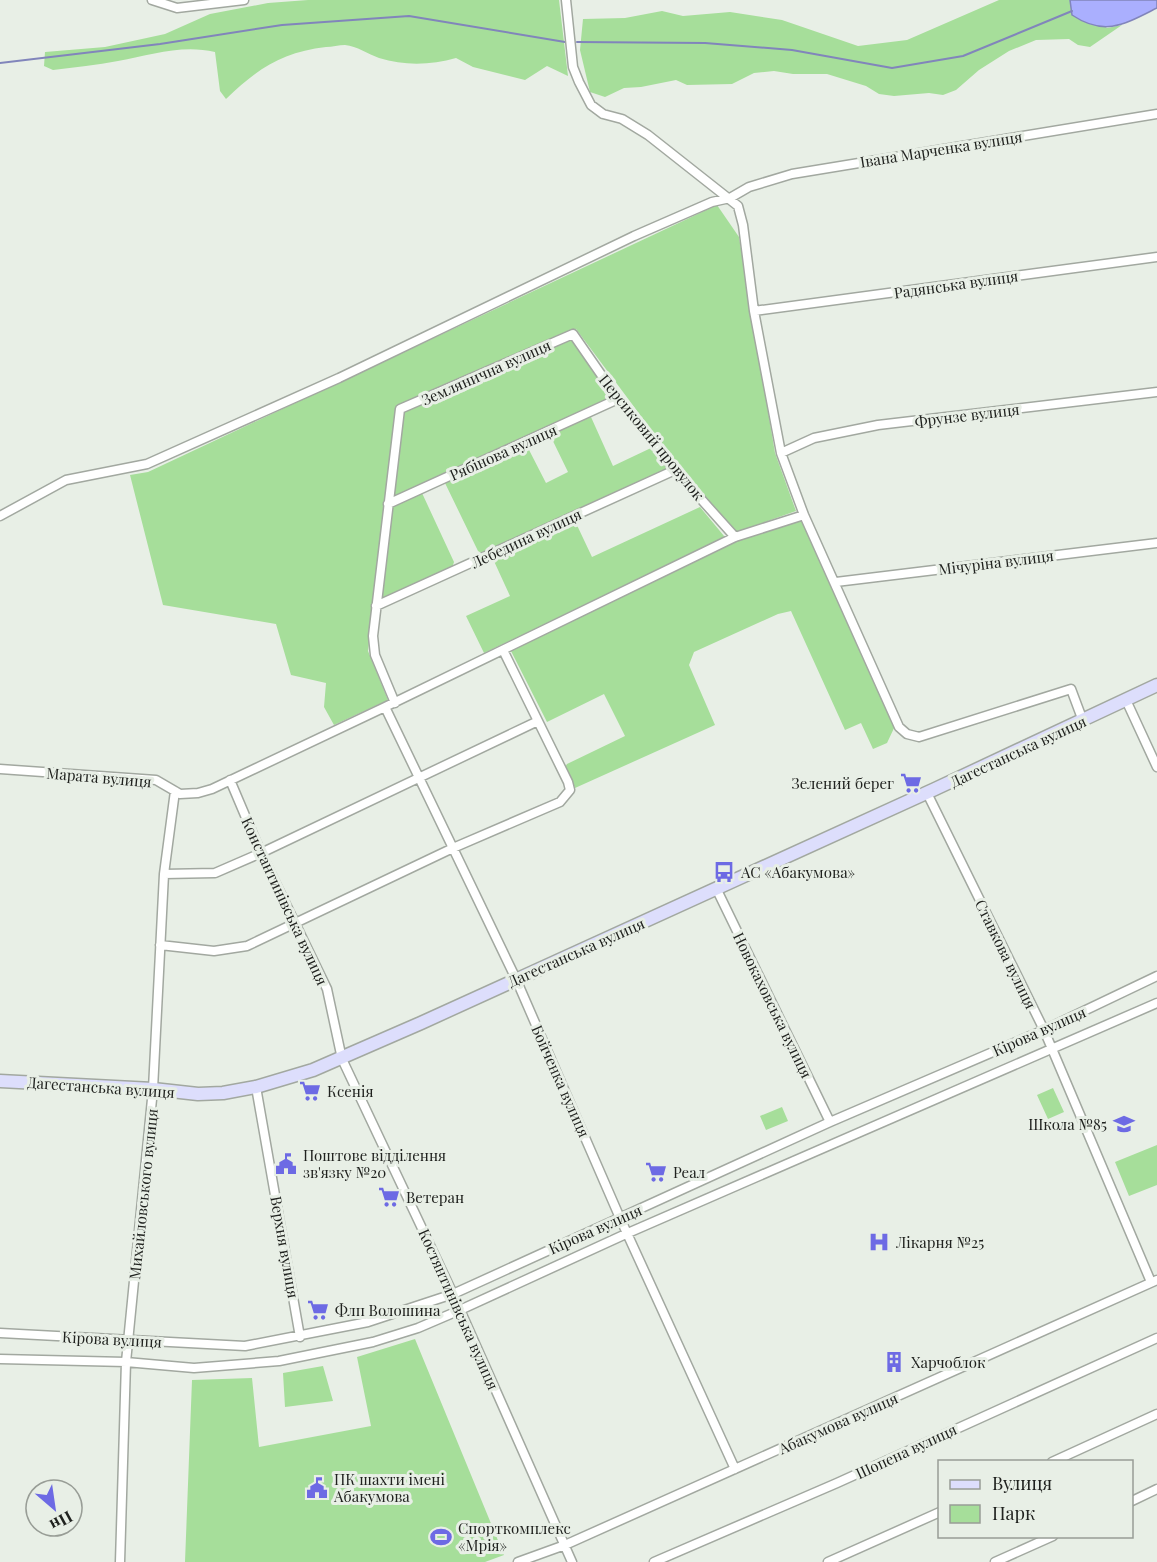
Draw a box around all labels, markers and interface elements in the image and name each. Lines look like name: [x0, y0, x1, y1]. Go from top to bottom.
street label: Івана Марченка вулиця: [859, 126, 1023, 172]
street label: Радянська вулиця: [893, 265, 1019, 303]
street label: Землянична вулиця: [418, 334, 554, 410]
street label: Персиковий провулок: [595, 370, 709, 505]
street label: Фрунзе вулиця: [913, 399, 1021, 431]
street label: Рябінова вулиця: [446, 419, 560, 485]
street label: Лебедина вулиця: [467, 504, 585, 573]
street label: Мічуріна вулиця: [937, 545, 1055, 579]
street label: Дагестанська вулиця: [947, 711, 1089, 791]
street label: Марата вулиця: [46, 762, 152, 792]
supermarket icon: Зелений берег: [899, 771, 923, 795]
place label: Зелений берег: [792, 773, 894, 793]
street label: Константинівська вулиця: [237, 814, 333, 988]
bus stop icon: АС «Абакумова»: [712, 860, 736, 884]
place label: АС «Абакумова»: [740, 862, 856, 882]
street label: Ставкова вулиця: [971, 896, 1041, 1012]
street label: Дагестанська вулиця: [504, 913, 648, 991]
street label: Новокаховська вулиця: [729, 929, 817, 1081]
street label: Кірова вулиця: [989, 1002, 1089, 1060]
street label: Бойченка вулиця: [527, 1022, 595, 1140]
street label: Дагестанська вулиця: [27, 1072, 175, 1102]
supermarket icon: Ксенія: [298, 1079, 322, 1103]
place label: Ксенія: [327, 1081, 373, 1101]
street label: Михайловського вулиця: [124, 1108, 162, 1280]
school or university icon: Школа №85: [1112, 1112, 1136, 1136]
place label: Школа №85: [1028, 1114, 1107, 1134]
place label: Поштове відділення зв'язку №20: [303, 1145, 446, 1182]
public building icon: Поштове відділення зв'язку №20: [274, 1152, 298, 1176]
supermarket icon: Реал: [644, 1160, 668, 1184]
place label: Реал: [673, 1162, 706, 1182]
supermarket icon: Ветеран: [377, 1185, 401, 1209]
place label: Ветеран: [406, 1187, 464, 1207]
street label: Верхня вулиця: [266, 1194, 304, 1300]
street label: Кірова вулиця: [545, 1200, 645, 1258]
street label: Костянтинівська вулиця: [414, 1225, 504, 1393]
hospital icon: Лікарня №25: [867, 1230, 891, 1254]
place label: Лікарня №25: [895, 1232, 984, 1252]
supermarket icon: Флп Волошина: [306, 1298, 330, 1322]
place label: Флп Волошина: [335, 1300, 441, 1320]
street label: Кірова вулиця: [62, 1326, 162, 1352]
building icon: Харчоблок: [882, 1350, 906, 1374]
place label: Харчоблок: [911, 1352, 986, 1372]
street label: Абакумова вулиця: [774, 1388, 901, 1459]
street label: Шопена вулиця: [852, 1419, 960, 1483]
legend: [938, 1460, 1133, 1538]
place label: ПК шахти імені Абакумова: [333, 1469, 445, 1506]
text: Вулиця: [992, 1471, 1053, 1495]
public building icon: ПК шахти імені Абакумова: [305, 1476, 329, 1500]
north arrow: [24, 1478, 84, 1538]
text: Парк: [992, 1501, 1035, 1525]
text: Пн: [46, 1507, 77, 1536]
place label: Спорткомплекс «Мрія»: [458, 1518, 571, 1555]
sports icon: Спорткомплекс «Мрія»: [429, 1525, 453, 1549]

